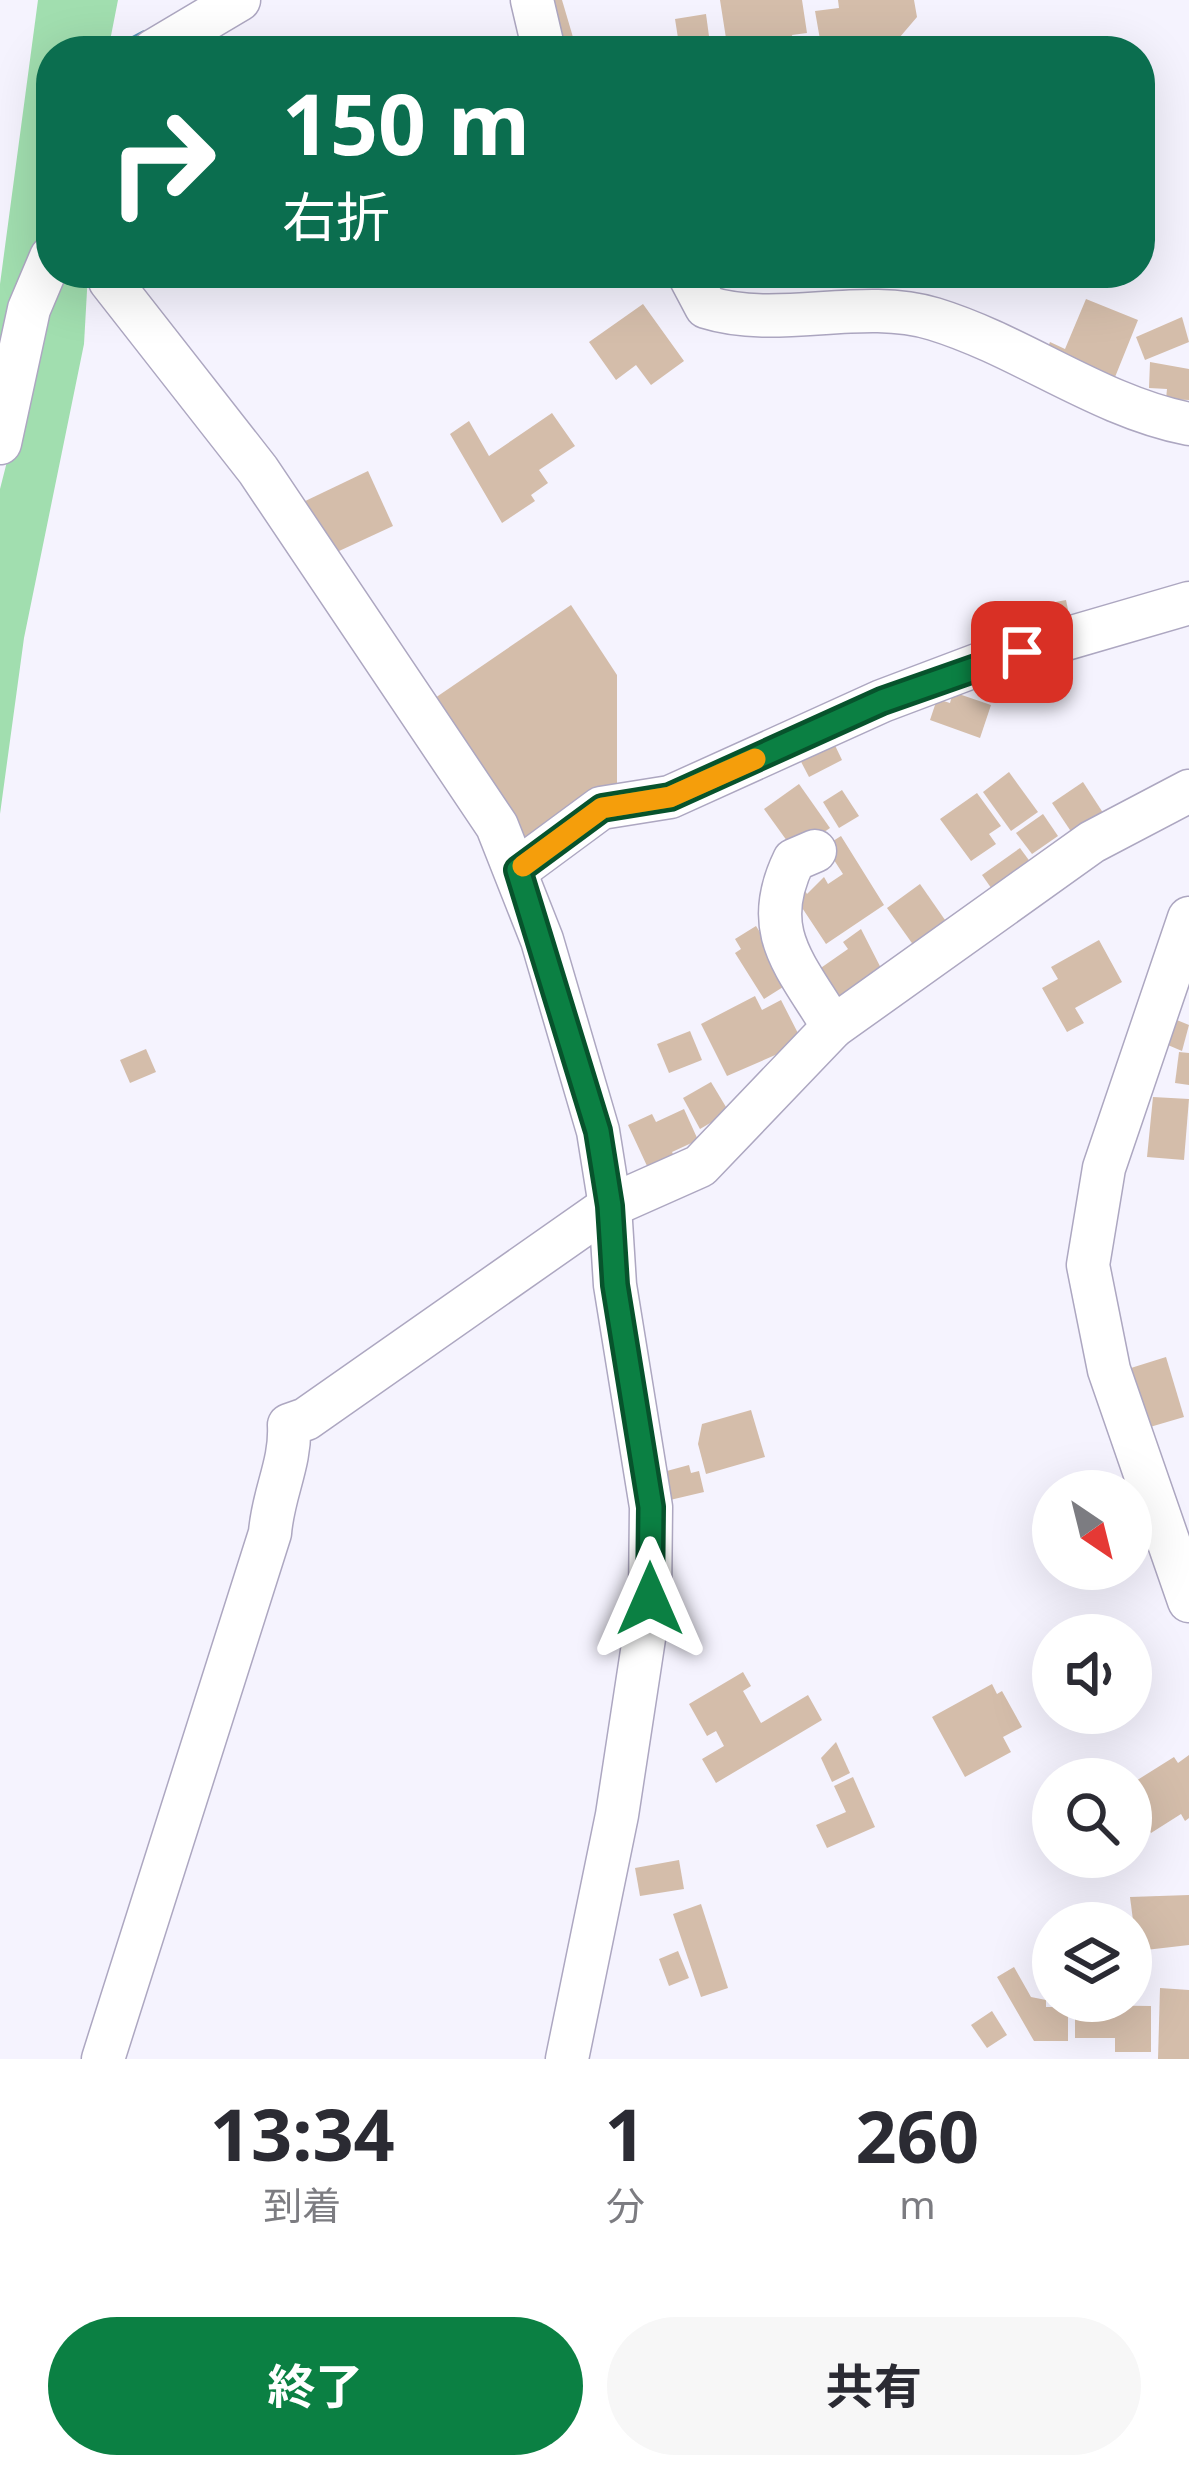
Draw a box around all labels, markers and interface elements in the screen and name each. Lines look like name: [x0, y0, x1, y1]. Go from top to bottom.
text: 150 m: [282, 65, 530, 180]
icon: right: [84, 84, 240, 240]
text: 右折: [282, 179, 390, 253]
pin: [971, 601, 1073, 703]
icon: arrive: [989, 619, 1055, 685]
north arrow: [1032, 1470, 1152, 1590]
map controls: [1032, 1470, 1152, 2022]
position arrow: [587, 1536, 713, 1662]
button: sound: [1032, 1614, 1152, 1734]
button: search: [1032, 1758, 1152, 1878]
button: layers: [1032, 1902, 1152, 2022]
text: 13:34: [210, 2084, 395, 2182]
text: 1: [605, 2084, 646, 2182]
text: 260: [856, 2086, 979, 2184]
text: m: [899, 2177, 936, 2230]
text: 到着: [263, 2178, 341, 2231]
text: 分: [606, 2178, 645, 2231]
button: 終了: [48, 2317, 583, 2455]
button: 共有: [607, 2317, 1141, 2455]

